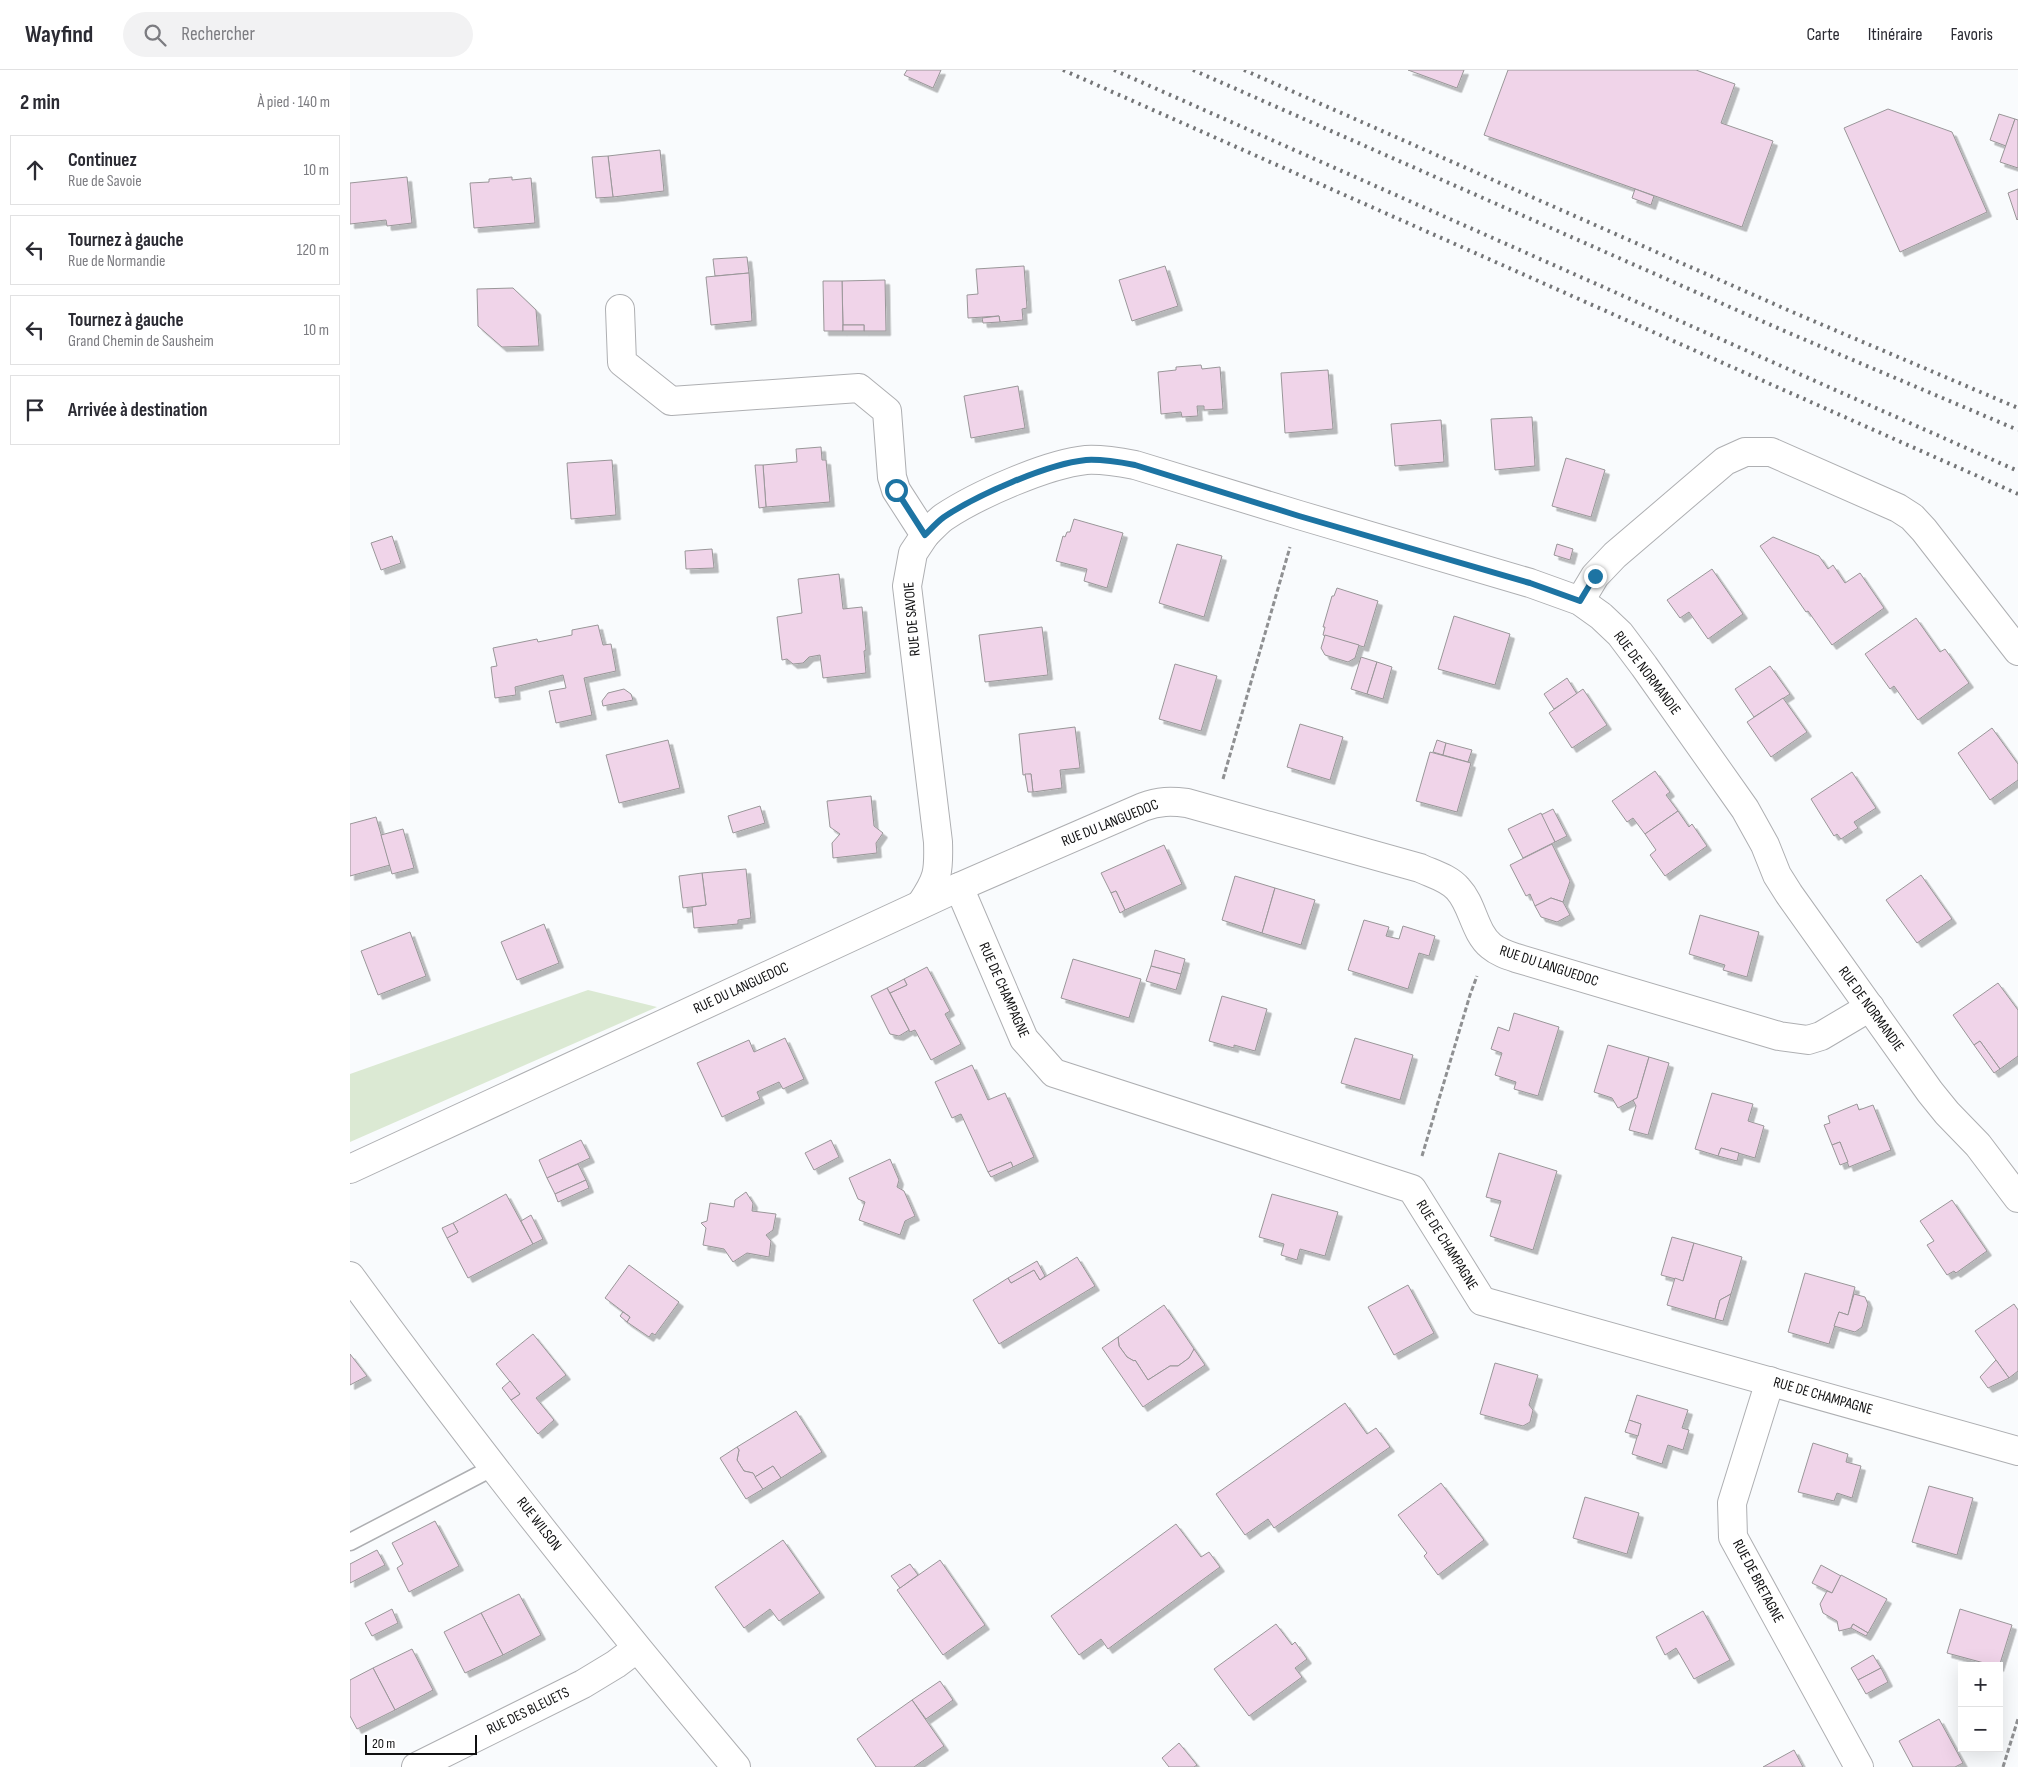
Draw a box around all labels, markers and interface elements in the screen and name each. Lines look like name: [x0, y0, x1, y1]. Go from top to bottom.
search box: [123, 12, 473, 57]
text: Wayfind: [25, 20, 93, 49]
icon: search: [141, 21, 169, 49]
text: Rechercher: [181, 23, 255, 46]
text: Carte: [1806, 24, 1840, 45]
text: Itinéraire: [1868, 24, 1922, 45]
text: Favoris: [1950, 24, 1993, 45]
text: 2 min: [20, 90, 60, 115]
text: À pied · 140 m: [257, 93, 330, 112]
text: Continuez: [68, 149, 137, 172]
icon: ahead: [21, 156, 49, 184]
text: 10 m: [303, 161, 329, 180]
text: Rue de Savoie: [68, 172, 142, 191]
text: Tournez à gauche: [68, 229, 184, 252]
icon: left: [21, 236, 49, 264]
text: 120 m: [297, 241, 329, 260]
text: Rue de Normandie: [68, 252, 165, 271]
text: Tournez à gauche: [68, 309, 184, 332]
icon: left: [21, 316, 49, 344]
text: 10 m: [303, 321, 329, 340]
text: Grand Chemin de Sausheim: [68, 332, 214, 351]
icon: arrive: [21, 396, 49, 424]
text: Arrivée à destination: [68, 399, 208, 422]
route start: [885, 479, 908, 502]
route end: [1584, 565, 1607, 588]
street label: RUE DE SAVOIE: [899, 581, 925, 657]
street label: RUE DE NORMANDIE: [1609, 627, 1685, 719]
street label: RUE DU LANGUEDOC: [1059, 795, 1161, 851]
street label: RUE DE CHAMPAGNE: [974, 939, 1034, 1041]
street label: RUE DU LANGUEDOC: [1497, 941, 1601, 991]
street label: RUE DU LANGUEDOC: [690, 958, 792, 1018]
street label: RUE DE NORMANDIE: [1834, 963, 1908, 1055]
street label: RUE DE CHAMPAGNE: [1412, 1196, 1482, 1294]
street label: RUE DE CHAMPAGNE: [1771, 1373, 1875, 1419]
street label: RUE WILSON: [512, 1493, 566, 1555]
street label: RUE DE BRETAGNE: [1728, 1536, 1788, 1626]
map controls: [1958, 1662, 2003, 1752]
button: +: [1958, 1662, 2003, 1707]
street label: RUE DES BLEUETS: [484, 1683, 572, 1739]
button: −: [1958, 1707, 2003, 1752]
scale bar: [365, 1732, 478, 1755]
text: 20 m: [372, 1735, 395, 1752]

